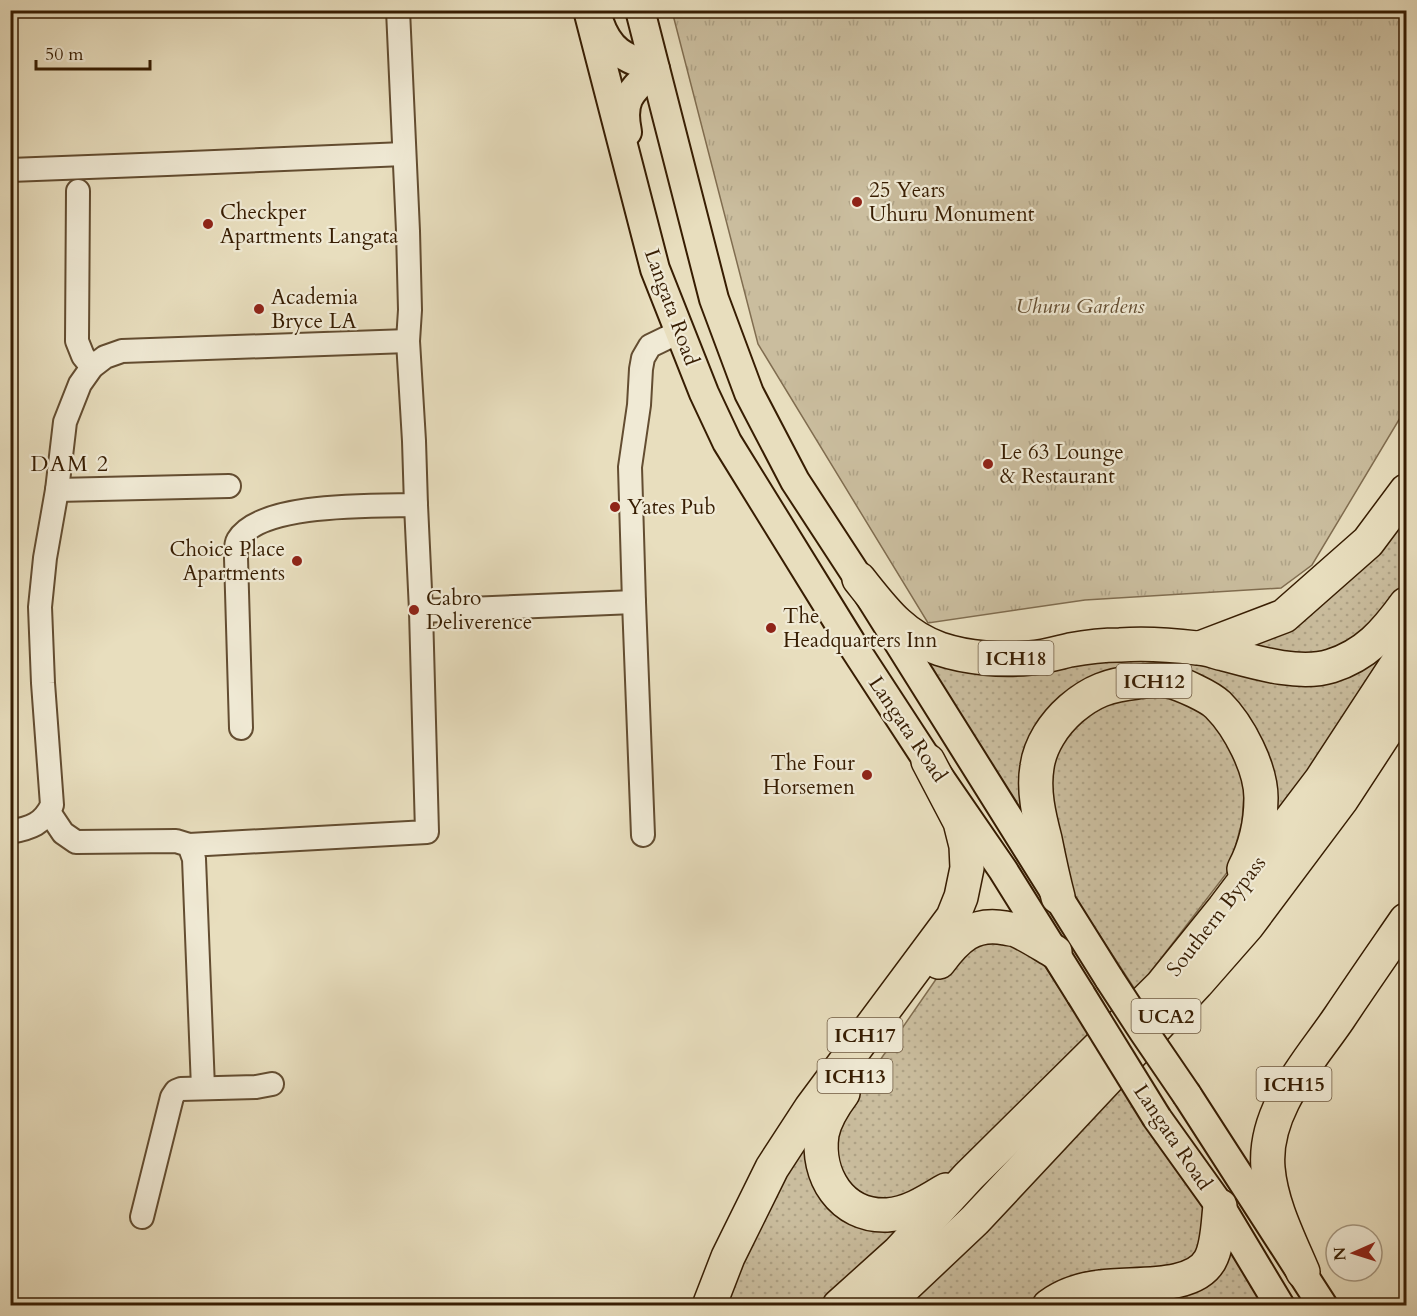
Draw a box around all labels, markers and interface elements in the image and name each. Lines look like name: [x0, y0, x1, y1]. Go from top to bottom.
scale bar: [36, 33, 150, 71]
text: 50 m: [45, 42, 84, 67]
place label: 25 Years Uhuru Monument: [869, 176, 1035, 229]
marker: 25 Years Uhuru Monument: [850, 195, 864, 209]
place label: Checkper Apartments Langata: [220, 198, 398, 251]
marker: Checkper Apartments Langata: [201, 217, 215, 231]
street label: Langata Road: [637, 245, 706, 369]
place label: Academia Bryce LA: [271, 283, 358, 336]
park label: Uhuru Gardens: [1015, 292, 1145, 321]
marker: Academia Bryce LA: [252, 302, 266, 316]
place label: Le 63 Lounge & Restaurant: [1000, 438, 1124, 491]
district label: DAM 2: [31, 449, 109, 479]
marker: Le 63 Lounge & Restaurant: [981, 457, 995, 471]
place label: Yates Pub: [627, 493, 716, 522]
marker: Yates Pub: [608, 500, 622, 514]
place label: Choice Place Apartments: [169, 535, 285, 588]
marker: Choice Place Apartments: [290, 554, 304, 568]
place label: Cabro Deliverence: [426, 584, 532, 637]
place label: The Headquarters Inn: [783, 602, 937, 655]
marker: Cabro Deliverence: [407, 603, 421, 617]
marker: The Headquarters Inn: [764, 621, 778, 635]
road number: ICH18: [978, 641, 1054, 675]
road number: ICH12: [1116, 664, 1192, 698]
street label: Langata Road: [861, 671, 954, 788]
place label: The Four Horsemen: [763, 749, 855, 802]
marker: The Four Horsemen: [860, 768, 874, 782]
street label: Southern Bypass: [1160, 850, 1273, 983]
road number: UCA2: [1132, 999, 1200, 1033]
road number: ICH17: [828, 1018, 902, 1052]
road number: ICH13: [818, 1059, 892, 1093]
road number: ICH15: [1256, 1067, 1332, 1101]
street label: Langata Road: [1126, 1079, 1219, 1196]
north arrow: [1324, 1223, 1384, 1283]
text: N: [1329, 1246, 1351, 1261]

